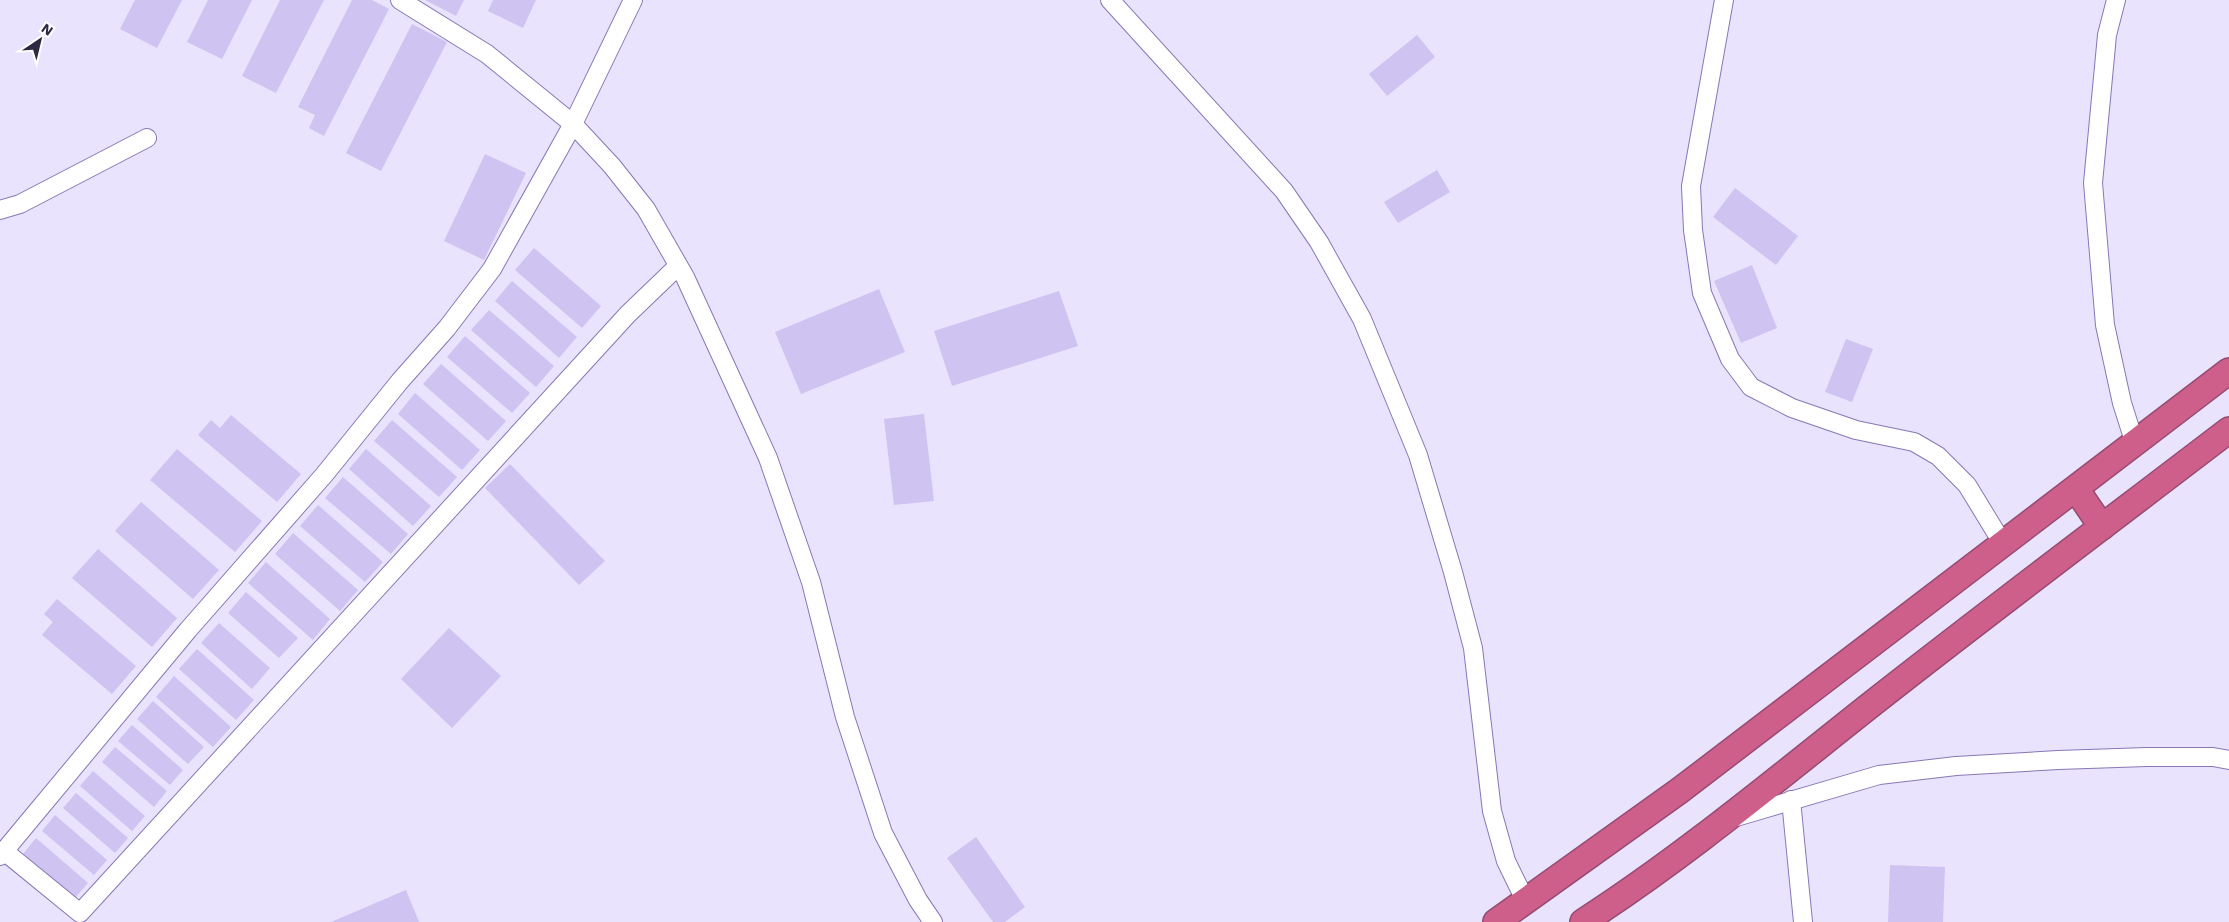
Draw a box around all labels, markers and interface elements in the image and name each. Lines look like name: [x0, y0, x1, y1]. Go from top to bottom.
north arrow: [15, 15, 65, 65]
text: N: [39, 20, 56, 39]

